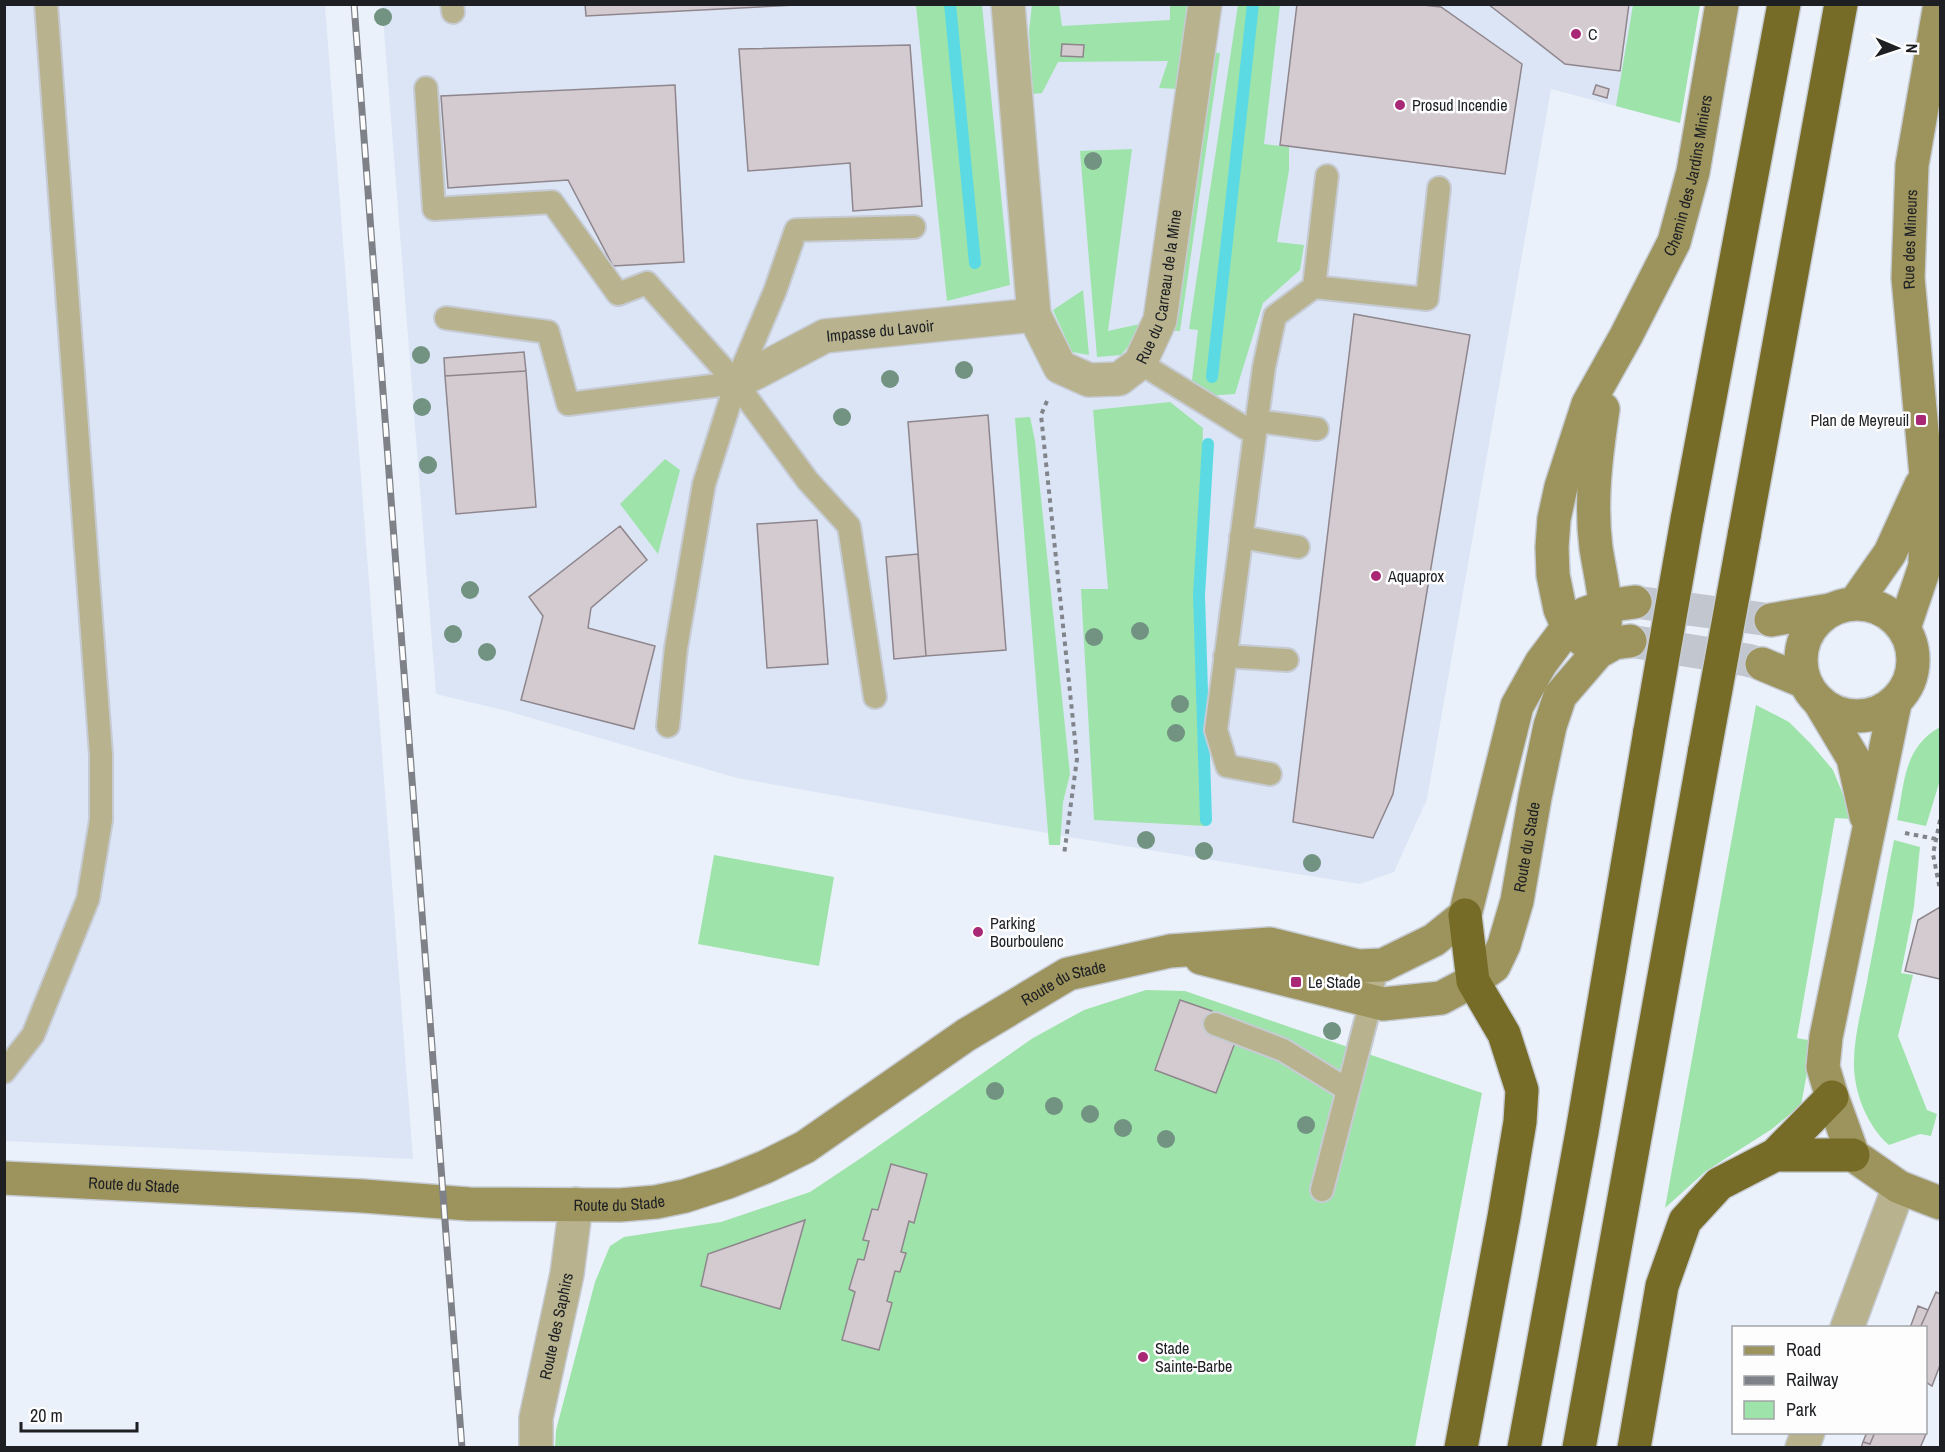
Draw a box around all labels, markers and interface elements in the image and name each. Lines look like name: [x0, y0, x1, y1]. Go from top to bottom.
north arrow: [1867, 18, 1927, 78]
place label: C: [1588, 23, 1597, 45]
marker: C: [1569, 27, 1583, 41]
text: N: [1901, 43, 1923, 54]
street label: Chemin des Jardins Miniers: [1658, 93, 1717, 260]
place label: Prosud Incendie: [1412, 94, 1508, 116]
marker: Prosud Incendie: [1393, 98, 1407, 112]
street label: Rue des Mineurs: [1897, 189, 1922, 290]
street label: Rue du Carreau de la Mine: [1130, 208, 1187, 367]
street label: Impasse du Lavoir: [825, 314, 936, 347]
place label: Plan de Meyreuil: [1811, 409, 1909, 431]
marker: Plan de Meyreuil: [1914, 413, 1928, 427]
place label: Aquaprox: [1387, 565, 1445, 587]
marker: Aquaprox: [1369, 569, 1383, 583]
street label: Route du Stade: [1508, 800, 1545, 894]
place label: Parking Bourboulenc: [990, 912, 1064, 952]
marker: Parking Bourboulenc: [971, 925, 985, 939]
street label: Route du Stade: [1017, 955, 1108, 1011]
place label: Le Stade: [1308, 971, 1361, 993]
marker: Le Stade: [1289, 975, 1303, 989]
street label: Route du Stade: [88, 1171, 180, 1198]
street label: Route du Stade: [574, 1189, 667, 1216]
street label: Route des Saphirs: [534, 1271, 578, 1382]
legend: [1732, 1326, 1927, 1434]
place label: Stade Sainte-Barbe: [1155, 1337, 1232, 1377]
text: Road: [1786, 1337, 1821, 1362]
marker: Stade Sainte-Barbe: [1136, 1350, 1150, 1364]
text: Railway: [1786, 1367, 1839, 1392]
scale bar: [21, 1395, 136, 1433]
text: Park: [1786, 1397, 1817, 1422]
text: 20 m: [30, 1403, 63, 1428]

